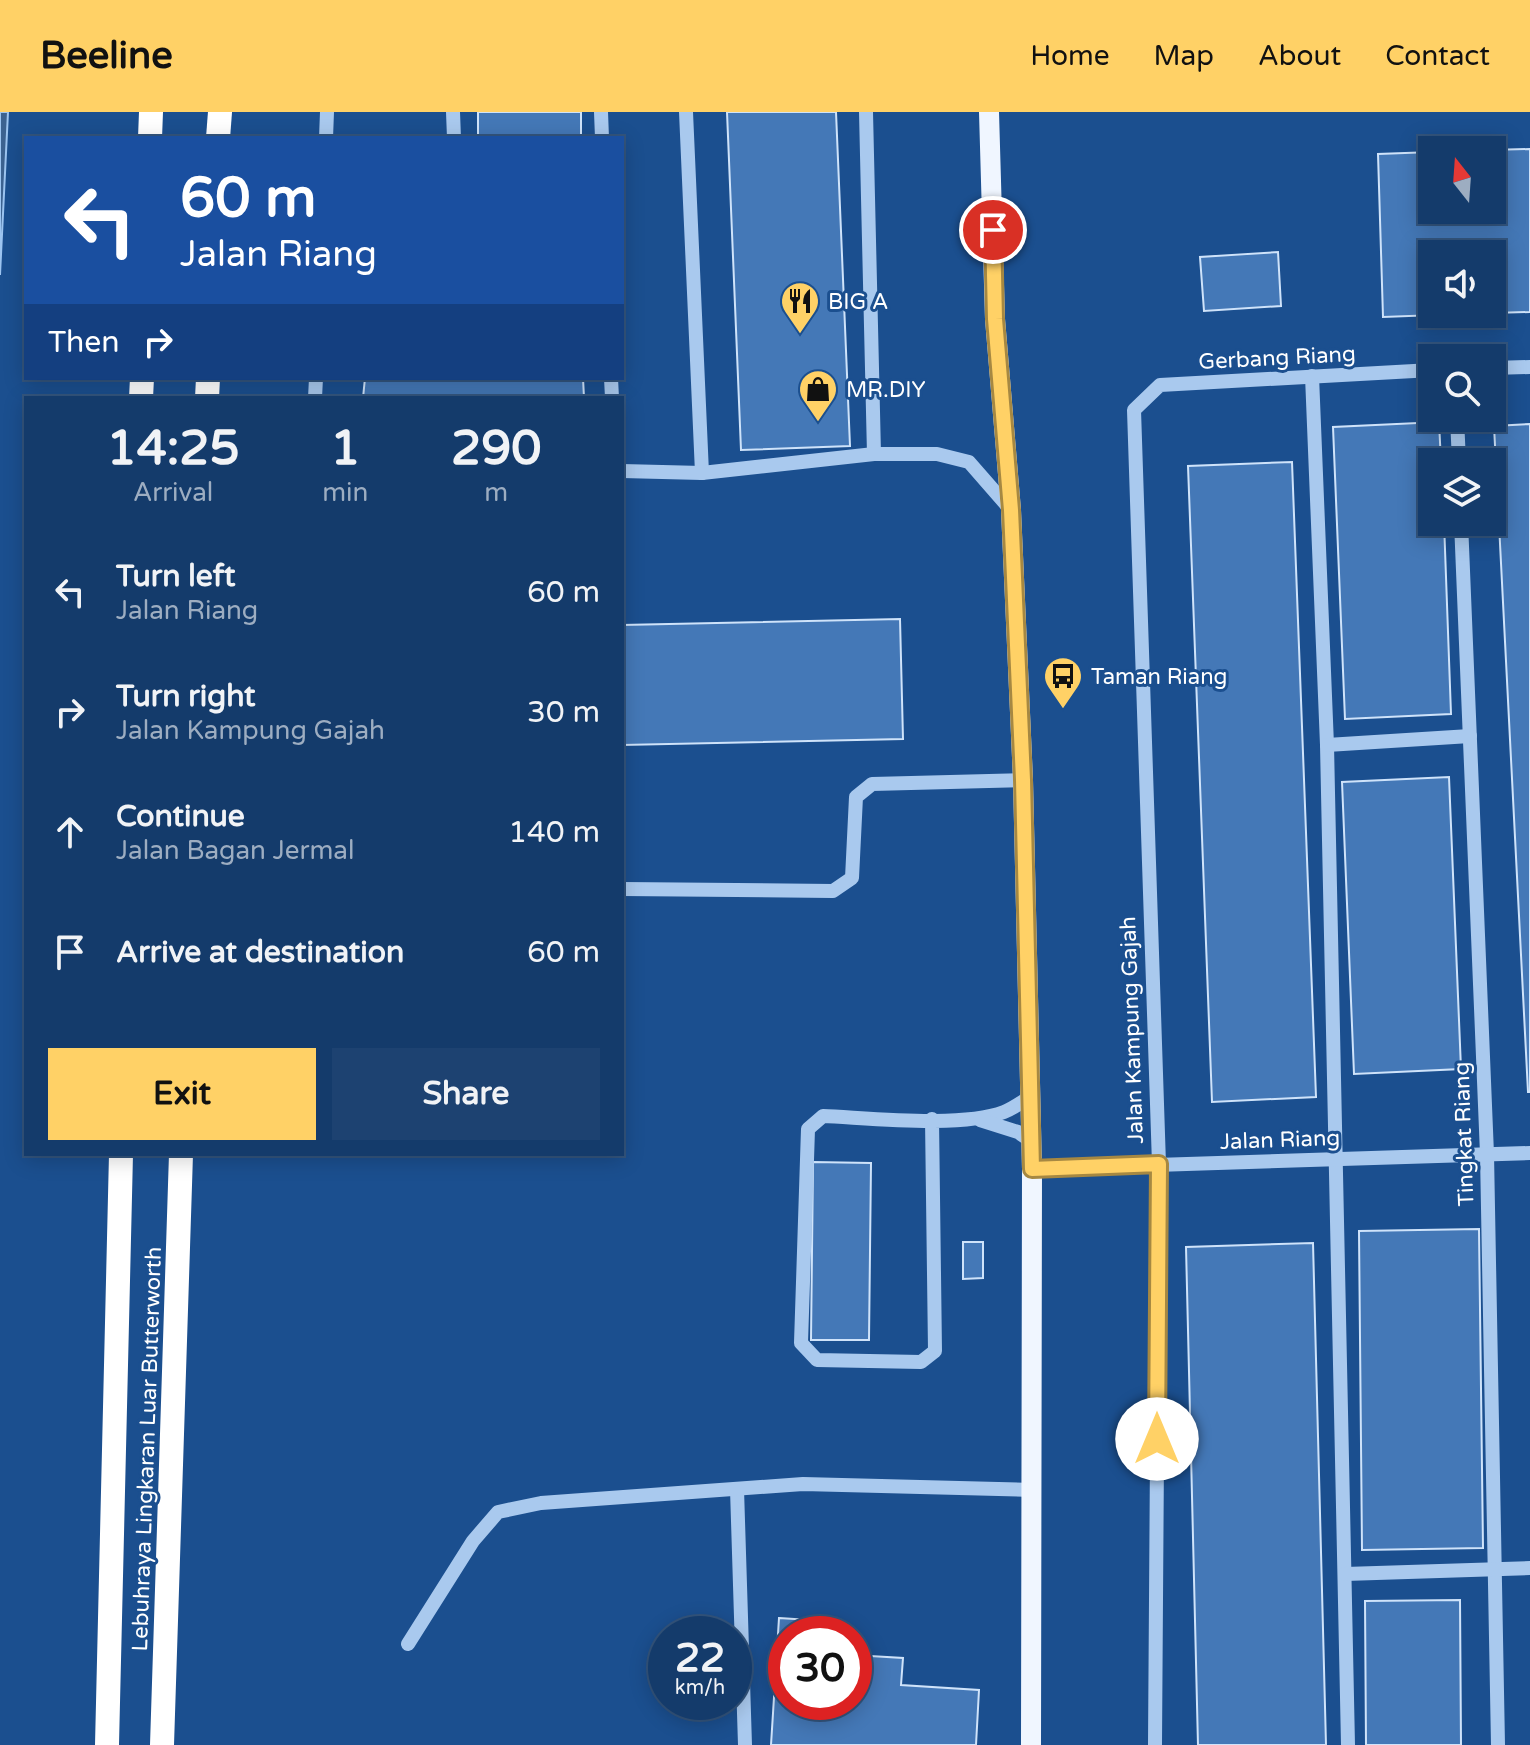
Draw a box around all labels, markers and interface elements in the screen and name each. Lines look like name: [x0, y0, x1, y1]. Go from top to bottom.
text: Beeline: [40, 33, 173, 79]
text: Home: [1030, 39, 1110, 73]
text: Map: [1154, 39, 1214, 73]
text: About: [1258, 39, 1341, 73]
text: Contact: [1385, 39, 1490, 73]
north arrow: [1418, 136, 1506, 224]
map controls: [1418, 136, 1506, 536]
text: 60 m: [180, 165, 316, 232]
icon: left: [48, 168, 152, 272]
pin: [959, 196, 1027, 264]
icon: arrive: [971, 208, 1015, 252]
text: Jalan Riang: [180, 233, 377, 276]
button: sound: [1418, 240, 1506, 328]
restaurant icon: BIG A: [779, 280, 821, 335]
place label: BIG A: [828, 289, 888, 315]
icon: right: [136, 320, 180, 364]
text: Then: [48, 324, 120, 361]
street label: Gerbang Riang: [1198, 341, 1356, 375]
button: search: [1418, 344, 1506, 432]
shop icon: MR.DIY: [797, 368, 839, 423]
place label: MR.DIY: [846, 377, 926, 403]
text: 14:25: [107, 420, 240, 478]
text: 1: [330, 420, 360, 478]
text: 290: [451, 420, 541, 478]
button: layers: [1418, 448, 1506, 536]
text: Arrival: [133, 477, 213, 508]
text: min: [322, 477, 368, 508]
text: m: [484, 477, 508, 508]
text: Turn left: [116, 558, 235, 595]
icon: left: [48, 570, 92, 614]
text: 60 m: [527, 574, 600, 611]
text: Jalan Riang: [116, 595, 258, 626]
bus stop icon: Taman Riang: [1042, 655, 1084, 710]
place label: Taman Riang: [1091, 664, 1227, 690]
text: Turn right: [116, 678, 256, 715]
icon: right: [48, 690, 92, 734]
text: 30 m: [527, 694, 600, 731]
text: Jalan Kampung Gajah: [116, 715, 385, 746]
text: Continue: [116, 798, 245, 835]
icon: ahead: [48, 810, 92, 854]
text: 140 m: [508, 814, 600, 851]
text: Jalan Bagan Jermal: [116, 835, 354, 866]
street label: Jalan Kampung Gajah: [1115, 916, 1149, 1144]
icon: arrive: [48, 930, 92, 974]
text: Arrive at destination: [116, 934, 404, 971]
text: 60 m: [527, 934, 600, 971]
button: Exit: [48, 1048, 316, 1140]
button: Share: [332, 1048, 600, 1140]
street label: Tingkat Riang: [1448, 1061, 1480, 1207]
street label: Jalan Riang: [1219, 1125, 1341, 1155]
street label: Lebuhraya Lingkaran Luar Butterworth: [127, 1246, 167, 1652]
position arrow: [1115, 1397, 1199, 1481]
speed limit sign: 30: [768, 1616, 872, 1720]
text: 22: [675, 1634, 725, 1682]
text: km/h: [675, 1676, 725, 1700]

